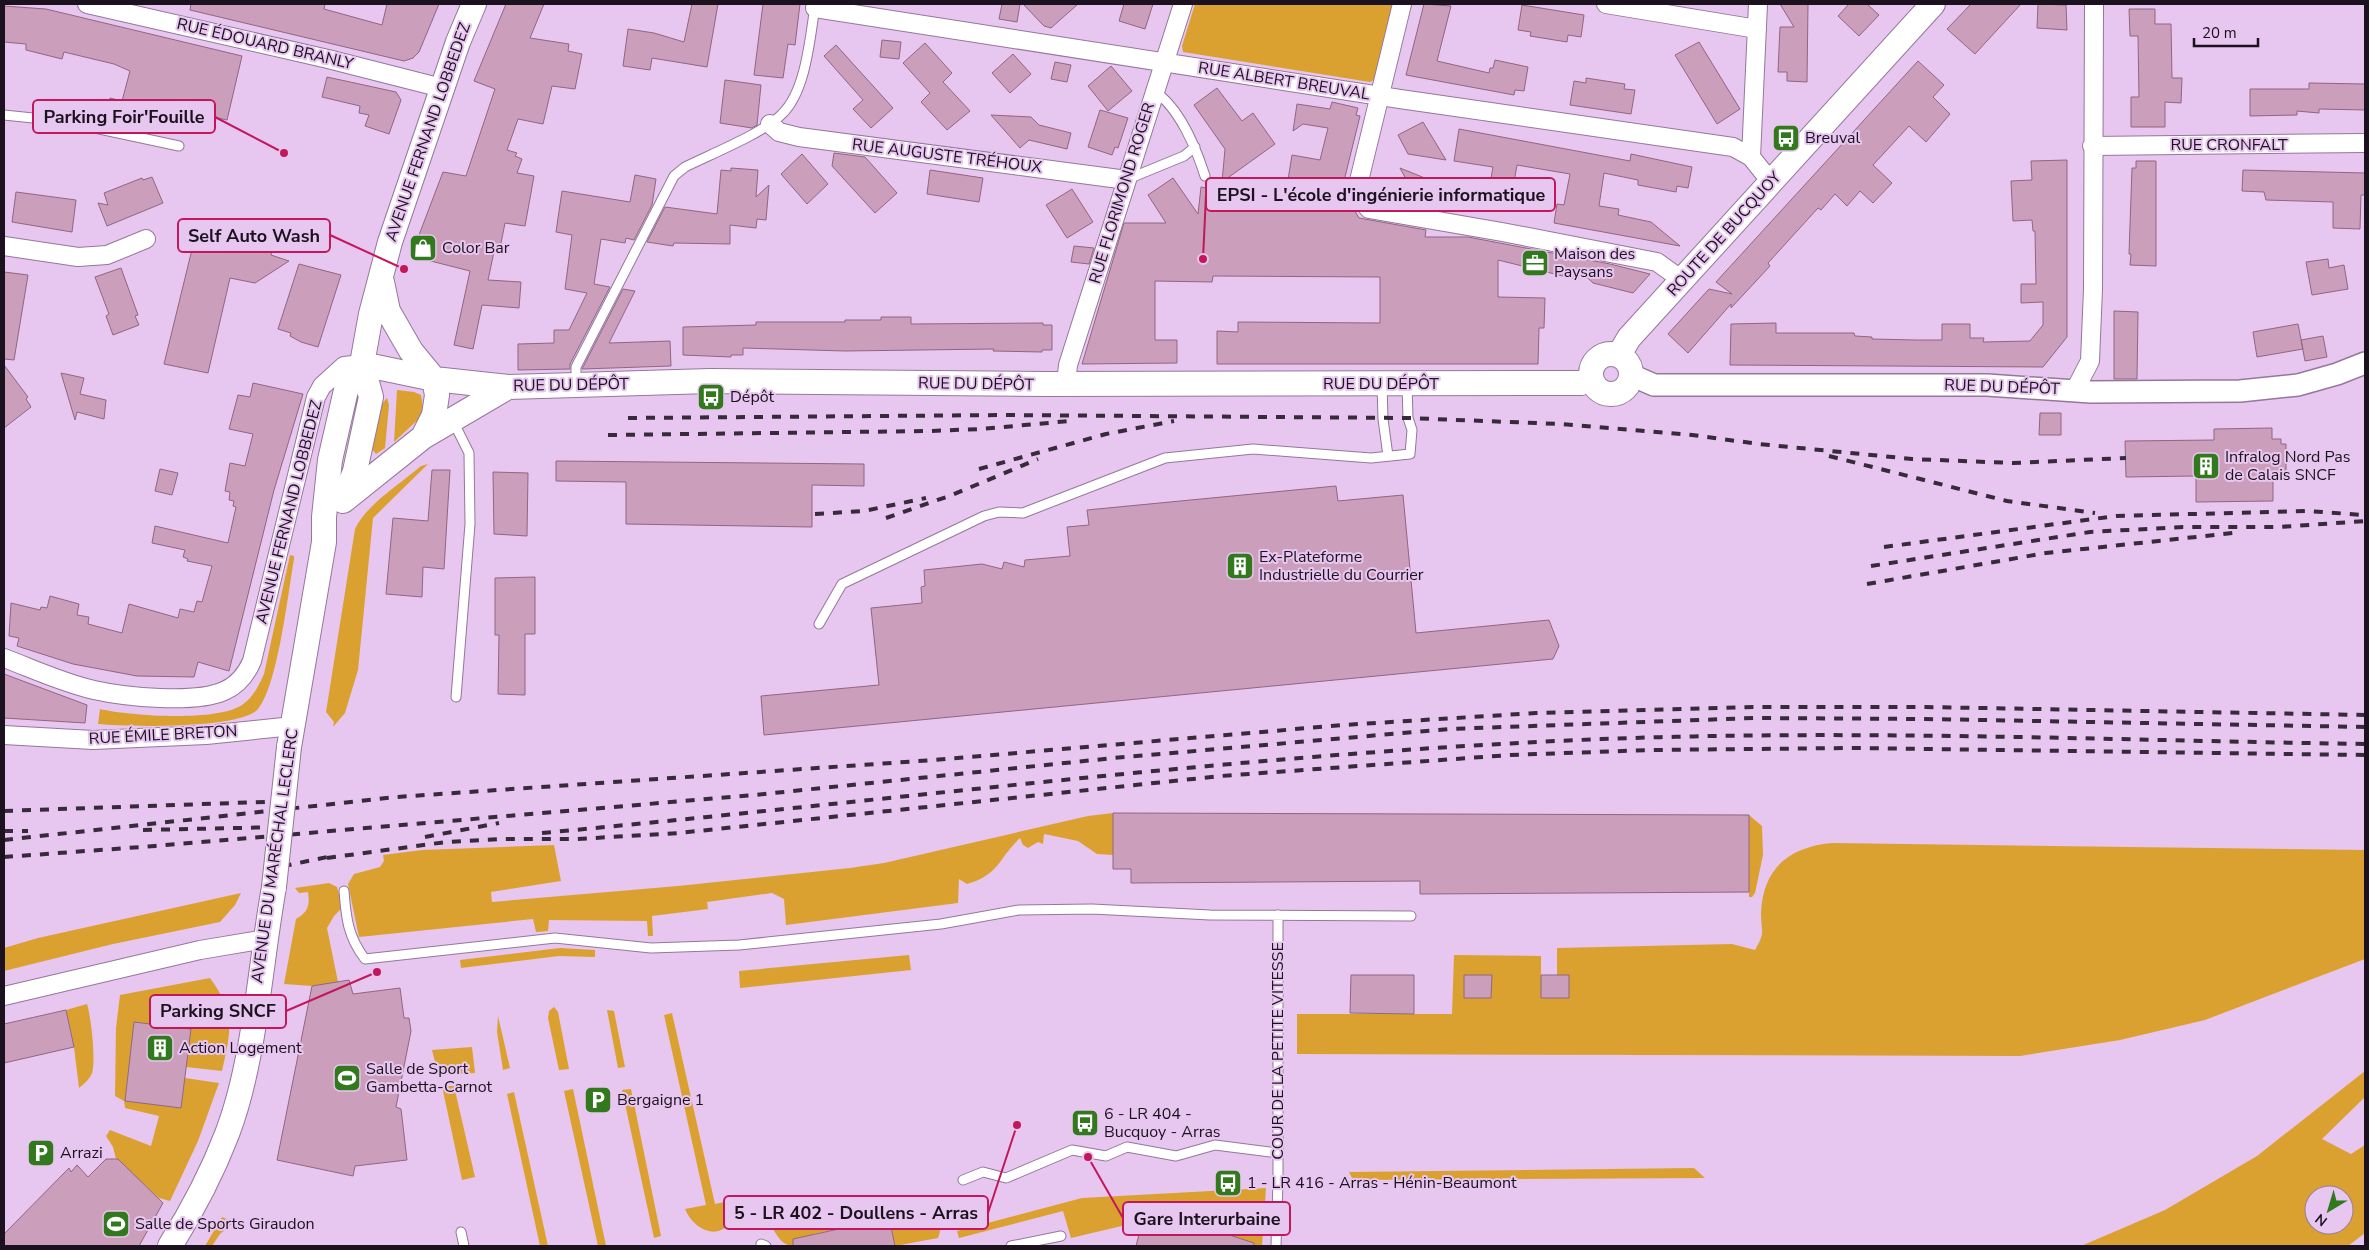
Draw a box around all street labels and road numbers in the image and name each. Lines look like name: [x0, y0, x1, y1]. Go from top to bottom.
street label: RUE ÉDOUARD BRANLY: [175, 13, 356, 75]
street label: AVENUE FERNAND LOBBEDEZ: [380, 19, 476, 244]
street label: RUE ALBERT BREUVAL: [1197, 57, 1372, 105]
street label: RUE FLORIMOND ROGER: [1084, 100, 1160, 286]
street label: RUE AUGUSTE TRÉHOUX: [851, 133, 1044, 179]
street label: RUE CRONFALT: [2170, 134, 2288, 156]
street label: ROUTE DE BUCQUOY: [1662, 167, 1786, 301]
street label: RUE DU DÉPÔT: [918, 372, 1034, 396]
street label: RUE DU DÉPÔT: [513, 373, 629, 397]
street label: RUE DU DÉPÔT: [1323, 373, 1439, 395]
street label: RUE DU DÉPÔT: [1944, 374, 2061, 400]
street label: AVENUE FERNAND LOBBEDEZ: [250, 397, 328, 626]
street label: RUE ÉMILE BRETON: [88, 720, 238, 750]
street label: AVENUE DU MARÉCHAL LECLERC: [246, 727, 304, 985]
street label: COUR DE LA PETITE VITESSE: [1267, 942, 1289, 1160]

